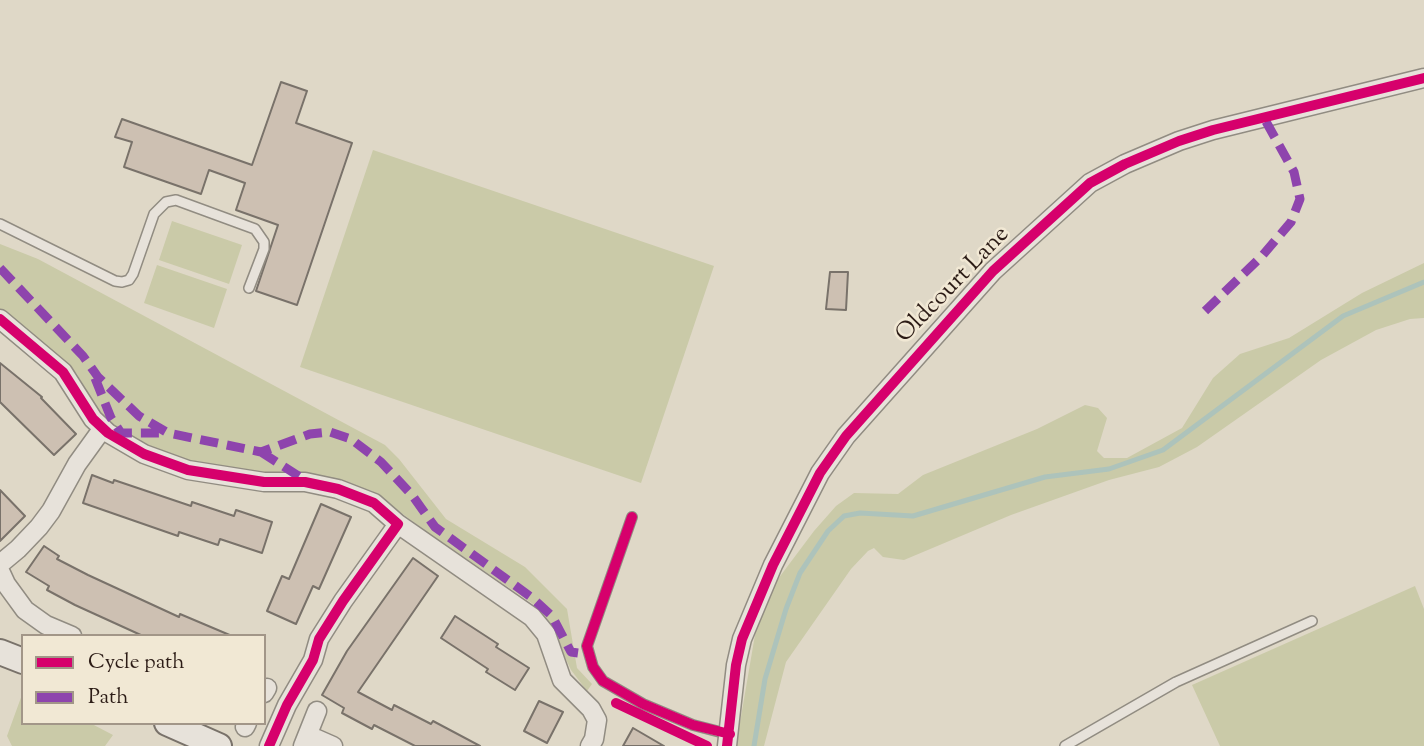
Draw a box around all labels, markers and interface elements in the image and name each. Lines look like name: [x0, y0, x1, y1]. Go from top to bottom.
street label: Oldcourt Lane: [891, 222, 1017, 350]
legend: [21, 634, 266, 725]
text: Cycle path: [88, 648, 185, 678]
text: Path: [88, 683, 129, 713]

